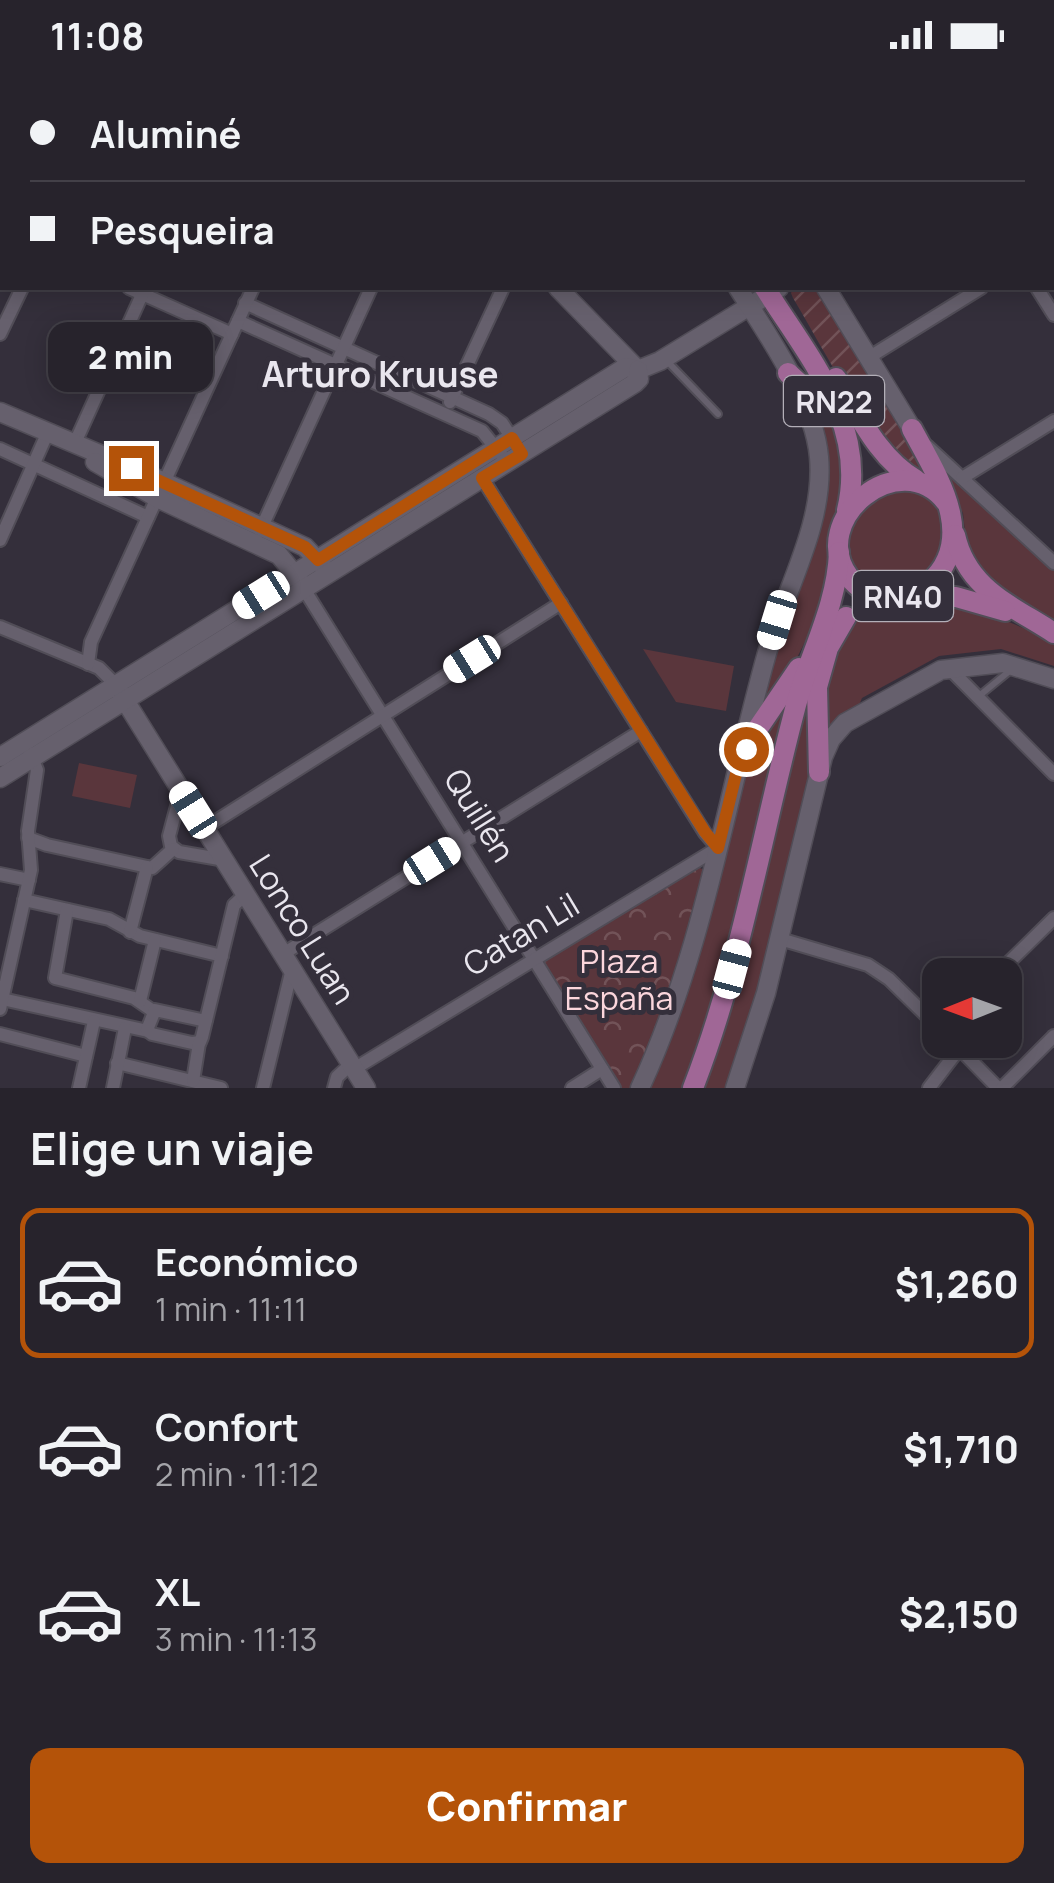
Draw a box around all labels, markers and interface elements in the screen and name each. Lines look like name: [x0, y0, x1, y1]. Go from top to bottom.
text: 11:08: [50, 9, 145, 61]
text: Aluminé: [90, 107, 241, 159]
text: Pesqueira: [90, 203, 275, 255]
callout: 2 min: [48, 323, 214, 393]
text: 2 min: [88, 335, 173, 379]
district label: Arturo Kruuse: [261, 350, 499, 398]
road number: RN22: [784, 376, 884, 426]
route end: [109, 446, 154, 491]
car: [228, 566, 294, 624]
road number: RN40: [853, 571, 953, 621]
car: [754, 587, 800, 653]
car: [439, 630, 505, 688]
route start: [724, 727, 769, 772]
street label: Quillén: [434, 760, 526, 870]
car: [164, 777, 222, 843]
car: [399, 832, 465, 890]
street label: Lonco Luan: [240, 846, 366, 1012]
street label: Catan Lil: [455, 882, 587, 986]
car: [710, 936, 754, 1002]
park label: Plaza España: [565, 939, 673, 1020]
north arrow: [922, 958, 1022, 1058]
map controls: [922, 958, 1022, 1058]
text: Elige un viaje: [30, 1117, 314, 1179]
text: Económico: [155, 1235, 359, 1287]
icon: car: [35, 1238, 125, 1328]
text: $1,260: [895, 1257, 1019, 1309]
text: 1 min · 11:11: [155, 1287, 307, 1331]
text: Confort: [155, 1400, 299, 1452]
icon: car: [35, 1403, 125, 1493]
text: $1,710: [903, 1422, 1019, 1474]
text: 2 min · 11:12: [155, 1452, 319, 1496]
text: XL: [155, 1565, 200, 1617]
icon: car: [35, 1568, 125, 1658]
text: $2,150: [899, 1587, 1019, 1639]
text: 3 min · 11:13: [155, 1617, 317, 1661]
button: Confirmar: [30, 1748, 1024, 1863]

